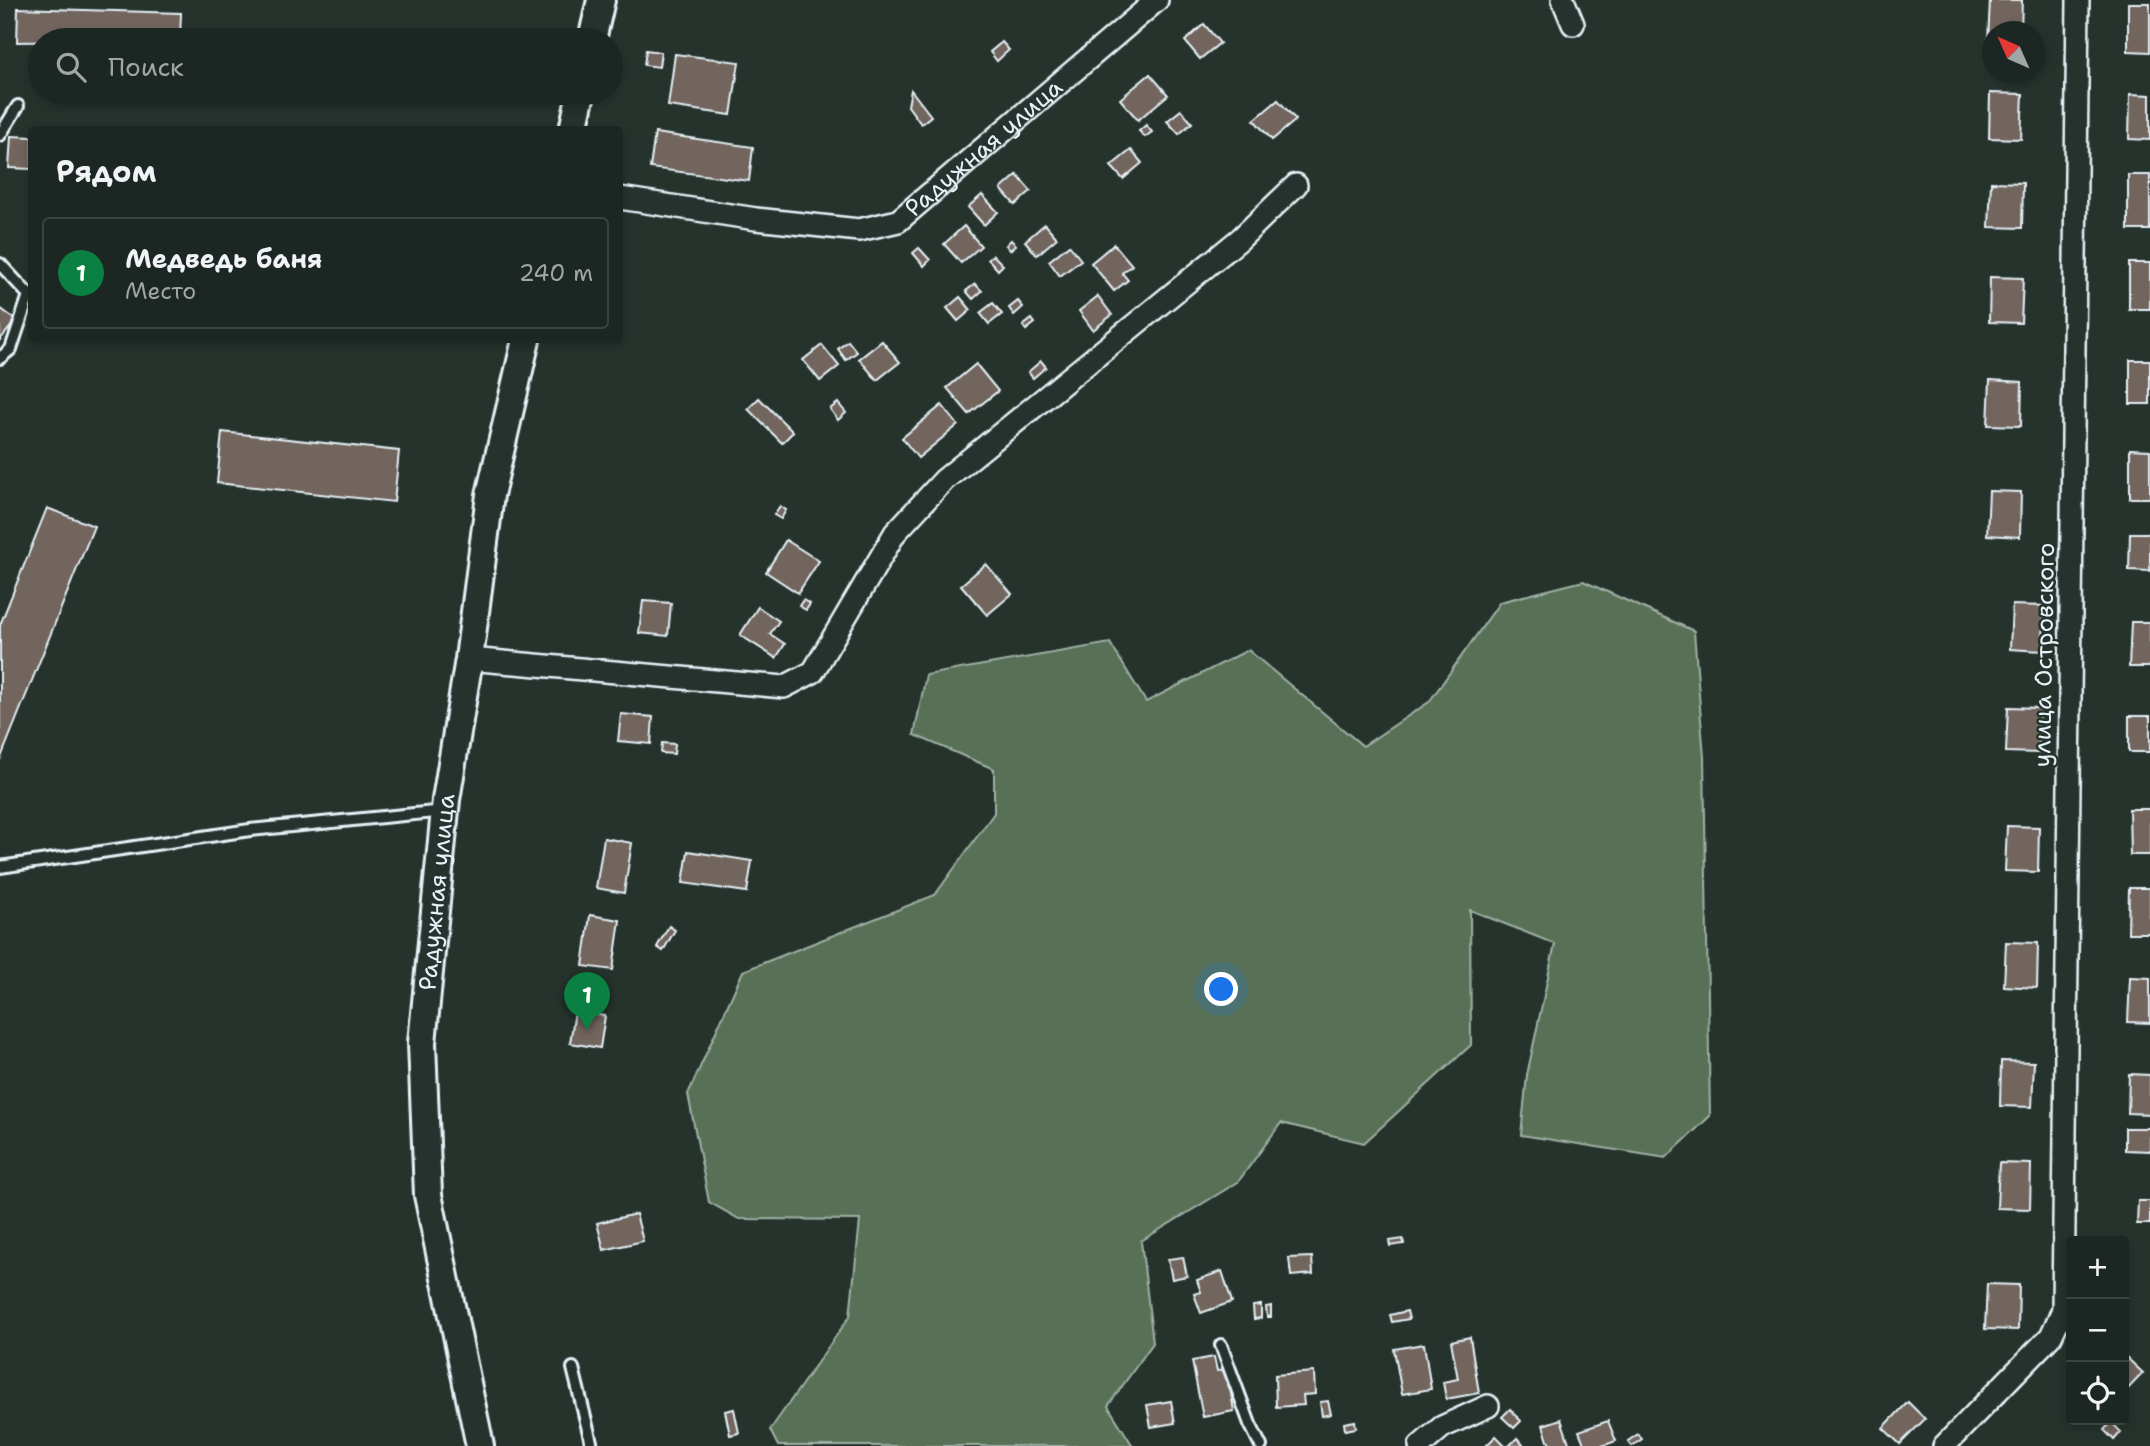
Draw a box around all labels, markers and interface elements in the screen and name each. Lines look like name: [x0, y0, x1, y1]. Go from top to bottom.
north arrow: [1982, 21, 2045, 84]
search box: [28, 28, 623, 105]
icon: search: [52, 48, 90, 86]
text: Поиск: [108, 49, 184, 84]
street label: Радужная улица: [898, 71, 1069, 224]
text: Рядом: [56, 151, 156, 192]
text: Медведь баня: [125, 241, 322, 276]
text: 1: [76, 258, 86, 288]
text: 240 m: [519, 258, 593, 288]
text: Место: [125, 276, 196, 306]
street label: улица Островского: [2026, 542, 2062, 768]
street label: Радужная улица: [411, 792, 463, 992]
pin: 1: [564, 972, 610, 1030]
your location: [1204, 972, 1238, 1006]
map controls: [2066, 1236, 2129, 1425]
button: +: [2066, 1236, 2129, 1299]
button: −: [2066, 1299, 2129, 1362]
button: locate: [2066, 1362, 2129, 1425]

